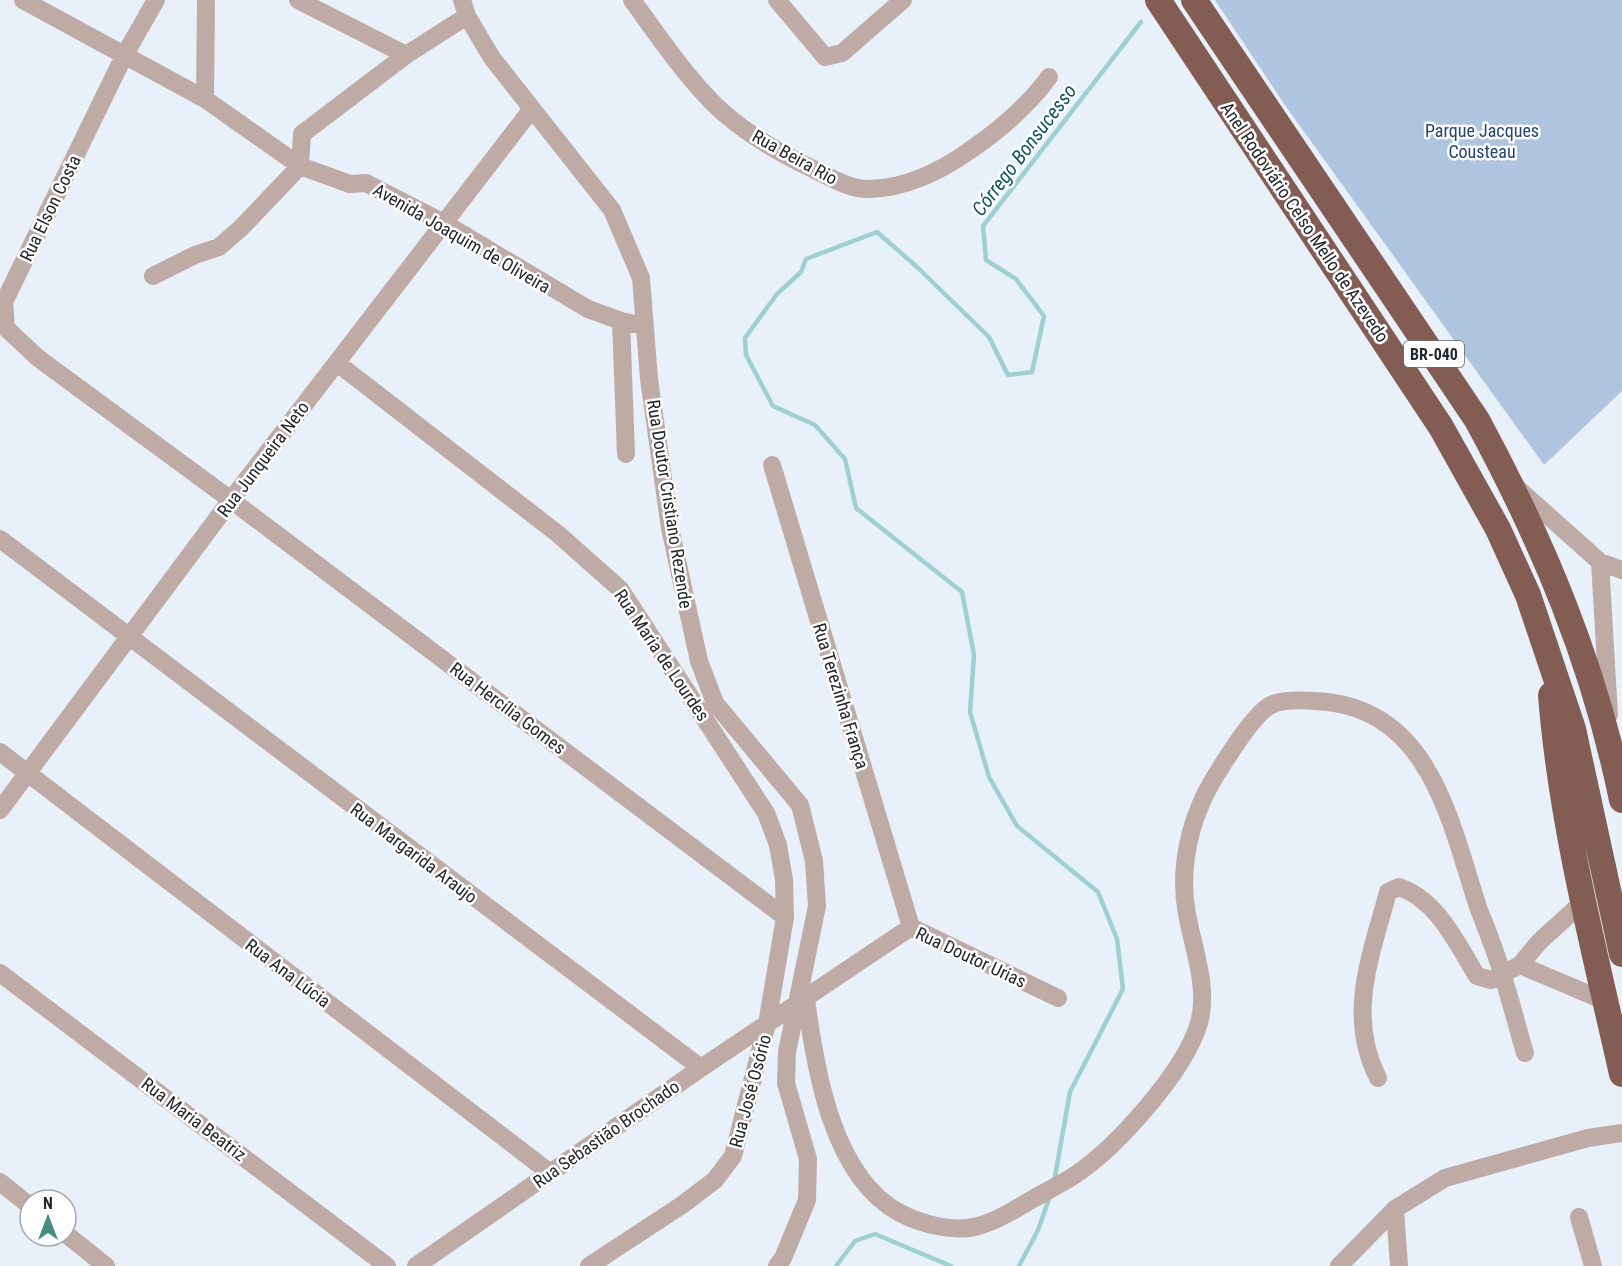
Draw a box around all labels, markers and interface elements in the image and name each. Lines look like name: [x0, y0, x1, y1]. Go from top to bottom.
water label: Córrego Bonsucesso: [967, 79, 1081, 221]
street label: Anel Rodoviário Celso Mello de Azevedo: [1217, 98, 1393, 346]
park label: Parque Jacques Cousteau: [1425, 120, 1539, 162]
street label: Rua Beira Rio: [749, 125, 841, 189]
street label: Rua Elson Costa: [15, 151, 85, 265]
street label: Avenida Joaquim de Oliveira: [370, 179, 554, 297]
road number: BR-040: [1404, 341, 1464, 367]
street label: Rua Junqueira Neto: [213, 397, 313, 521]
street label: Rua Doutor Cristiano Rezende: [643, 398, 697, 610]
street label: Rua Maria de Lourdes: [610, 585, 714, 725]
street label: Rua Terezinha França: [809, 621, 873, 771]
street label: Rua Hercília Gomes: [446, 658, 570, 758]
street label: Rua Margarida Araujo: [346, 799, 482, 907]
street label: Rua Doutor Urias: [912, 922, 1030, 992]
street label: Rua Ana Lúcia: [241, 934, 335, 1012]
street label: Rua José Osório: [725, 1032, 775, 1150]
street label: Rua Maria Beatriz: [138, 1073, 250, 1165]
street label: Rua Sebastião Brochado: [529, 1076, 683, 1192]
north arrow: [18, 1188, 78, 1248]
text: N: [43, 1194, 53, 1213]

